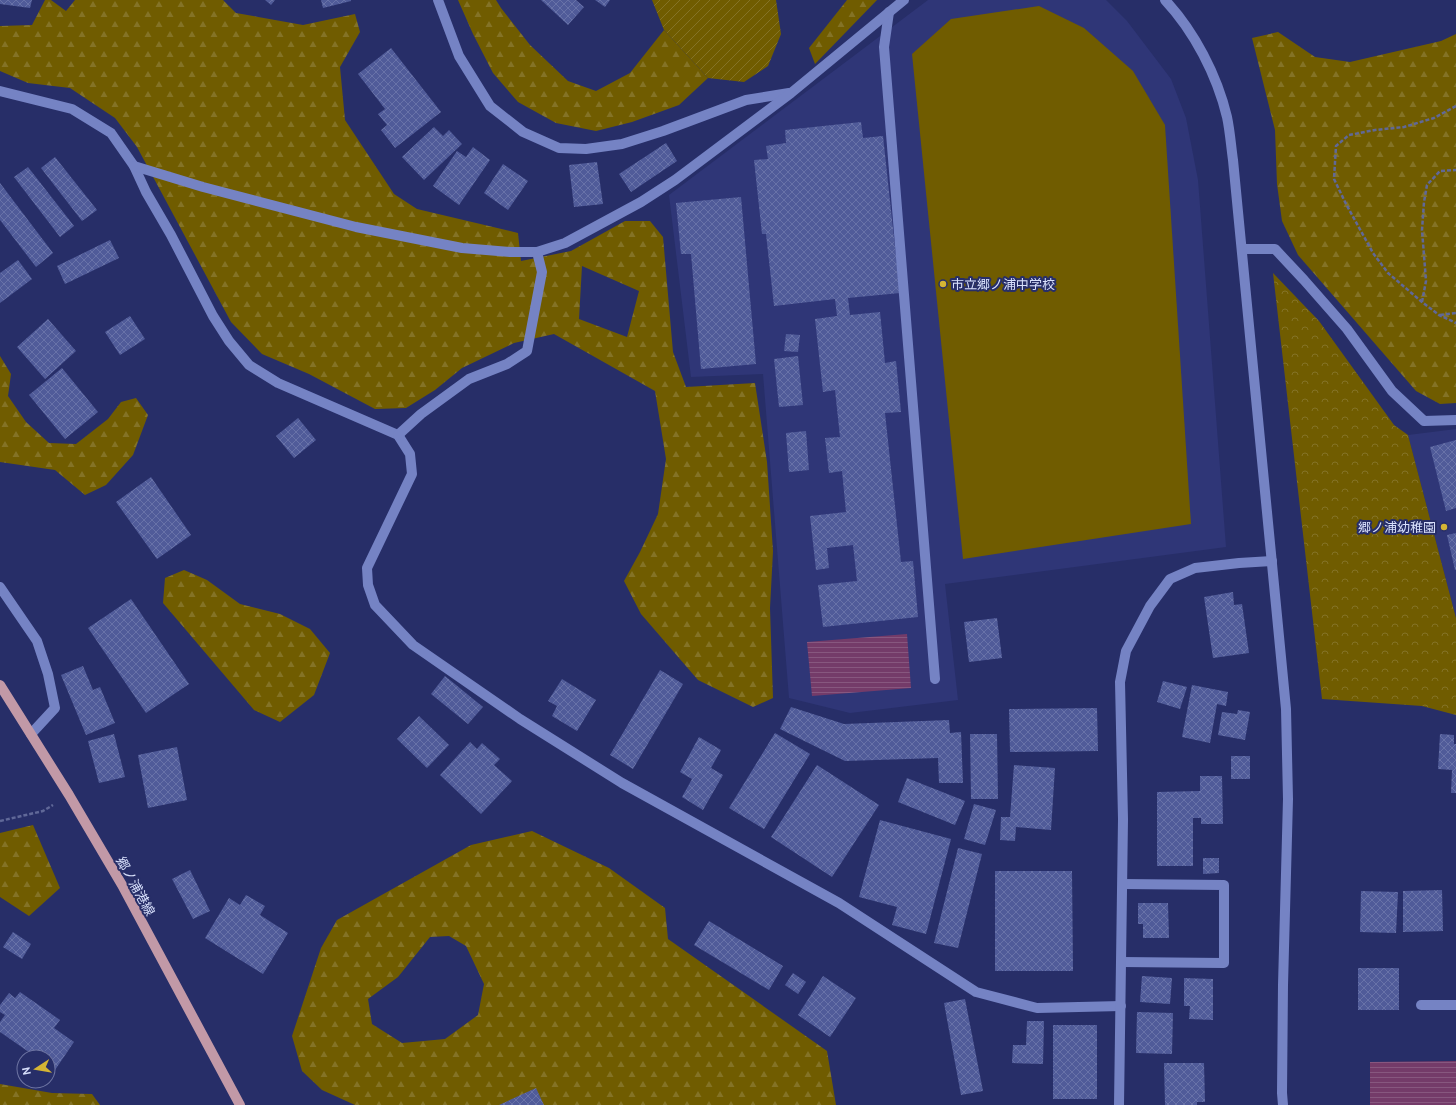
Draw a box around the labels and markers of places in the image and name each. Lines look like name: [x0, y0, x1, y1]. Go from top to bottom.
place label: 市立郷ノ浦中学校: [951, 276, 1055, 292]
marker: 市立郷ノ浦中学校: [938, 279, 948, 289]
place label: 郷ノ浦幼稚園: [1358, 519, 1436, 535]
marker: 郷ノ浦幼稚園: [1439, 522, 1449, 532]

